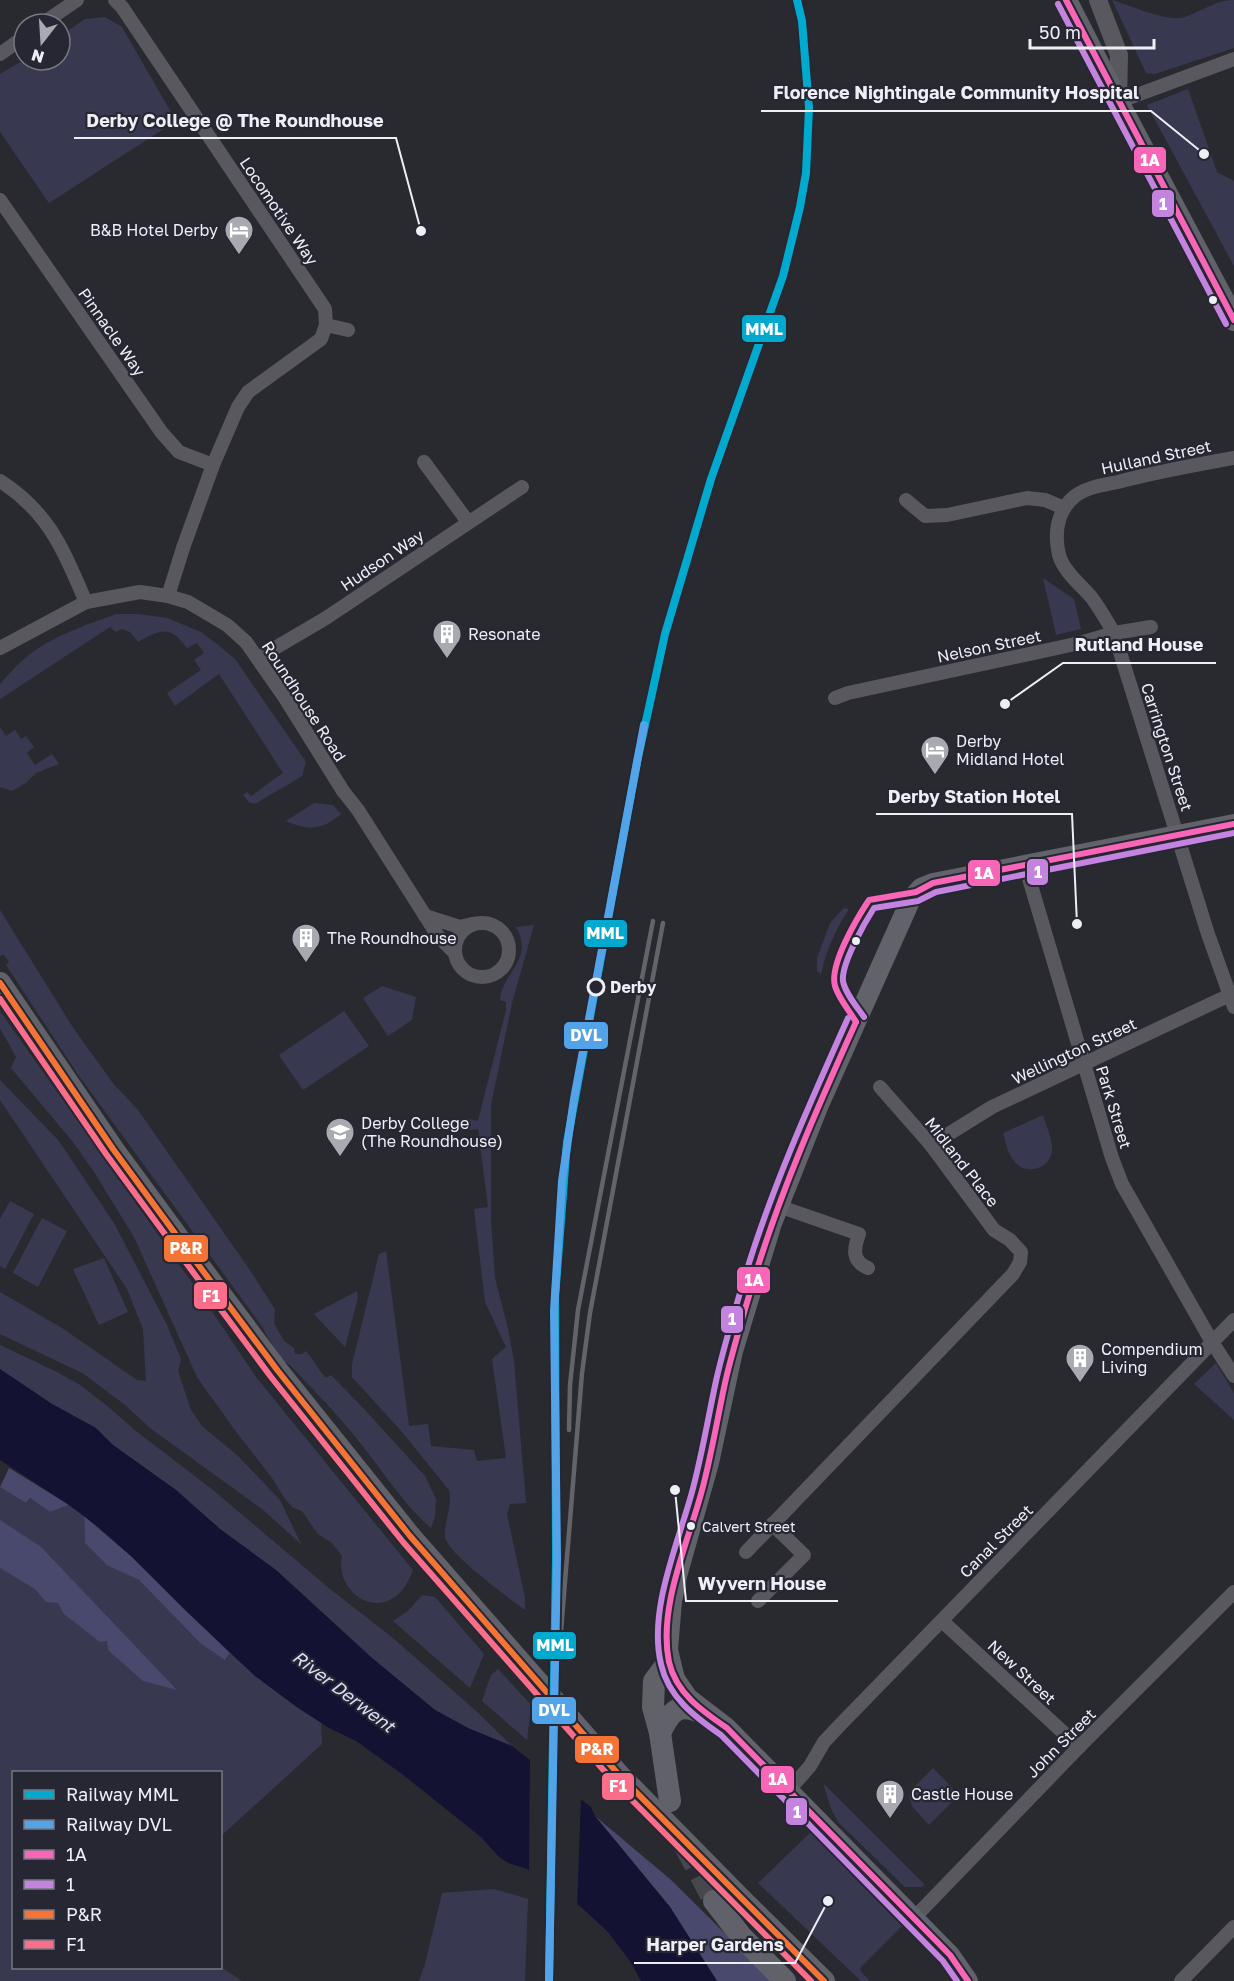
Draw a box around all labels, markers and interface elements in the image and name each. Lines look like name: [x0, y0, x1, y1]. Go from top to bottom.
north arrow: [12, 12, 72, 72]
scale bar: [1030, 12, 1154, 50]
text: 50 m: [1039, 21, 1081, 43]
text: N: [29, 45, 46, 68]
callout: Florence Nightingale Community Hospital: [761, 75, 1151, 111]
text: Florence Nightingale Community Hospital: [773, 81, 1139, 103]
callout: Derby College @ The Roundhouse: [74, 102, 396, 138]
text: Derby College @ The Roundhouse: [86, 109, 384, 131]
line badge: 1A: [1133, 146, 1167, 174]
text: 1A: [1140, 150, 1160, 170]
street label: Locomotive Way: [236, 153, 322, 269]
line badge: 1: [1151, 189, 1175, 218]
text: 1: [1159, 194, 1167, 214]
hotel icon: B&B Hotel Derby: [223, 214, 255, 256]
place label: B&B Hotel Derby: [90, 220, 218, 240]
street label: Pinnacle Way: [74, 284, 150, 380]
unlabelled marker: [1207, 294, 1219, 306]
line badge: MML: [741, 314, 787, 343]
text: MML: [745, 319, 783, 339]
street label: Hulland Street: [1099, 436, 1213, 478]
street label: Hudson Way: [337, 525, 427, 595]
building icon: Resonate: [431, 618, 463, 660]
place label: Resonate: [468, 624, 540, 644]
street label: Nelson Street: [935, 625, 1043, 667]
callout: Rutland House: [1063, 627, 1216, 663]
text: Rutland House: [1075, 633, 1204, 655]
street label: Roundhouse Road: [258, 637, 350, 765]
street label: Carrington Street: [1137, 680, 1197, 814]
place label: Derby Midland Hotel: [956, 731, 1064, 769]
hotel icon: Derby Midland Hotel: [919, 734, 951, 776]
callout: Derby Station Hotel: [876, 778, 1072, 814]
text: Derby Station Hotel: [888, 785, 1060, 807]
line badge: 1: [1026, 858, 1049, 886]
line badge: 1A: [967, 859, 1001, 887]
text: 1: [1034, 862, 1042, 882]
text: 1A: [974, 863, 994, 883]
line badge: MML: [583, 919, 628, 948]
building icon: The Roundhouse: [290, 922, 322, 964]
text: MML: [586, 923, 624, 943]
place label: The Roundhouse: [327, 928, 457, 948]
unlabelled marker: [850, 935, 862, 947]
place label: Derby: [610, 977, 657, 997]
marker: Derby: [587, 978, 605, 996]
street label: Wellington Street: [1008, 1013, 1140, 1089]
line badge: DVL: [563, 1021, 609, 1050]
text: DVL: [570, 1025, 602, 1045]
street label: Park Street: [1092, 1063, 1136, 1151]
place label: Derby College (The Roundhouse): [361, 1113, 503, 1151]
street label: Midland Place: [921, 1113, 1003, 1211]
school or university icon: Derby College (The Roundhouse): [324, 1116, 356, 1158]
line badge: P&R: [163, 1234, 209, 1263]
text: P&R: [169, 1238, 203, 1258]
line badge: 1A: [736, 1266, 771, 1294]
text: 1A: [744, 1270, 764, 1290]
line badge: F1: [193, 1281, 228, 1310]
text: F1: [202, 1286, 220, 1306]
line badge: 1: [720, 1305, 744, 1334]
text: 1: [728, 1309, 736, 1329]
place label: Compendium Living: [1101, 1339, 1203, 1377]
building icon: Compendium Living: [1064, 1342, 1096, 1384]
street label: Canal Street: [955, 1500, 1037, 1582]
place label: Calvert Street: [702, 1518, 796, 1535]
marker: Calvert Street: [685, 1520, 697, 1532]
callout: Wyvern House: [686, 1565, 838, 1601]
text: Wyvern House: [698, 1572, 827, 1594]
line badge: MML: [532, 1631, 577, 1660]
text: MML: [536, 1635, 574, 1655]
street label: New Street: [984, 1635, 1060, 1709]
water label: River Derwent: [289, 1645, 401, 1738]
line badge: DVL: [531, 1696, 577, 1725]
text: DVL: [538, 1700, 570, 1720]
street label: John Street: [1022, 1704, 1100, 1782]
line badge: P&R: [574, 1735, 620, 1764]
text: P&R: [580, 1739, 614, 1759]
line badge: 1A: [760, 1765, 795, 1794]
text: 1A: [768, 1769, 788, 1789]
legend: [12, 1771, 222, 1969]
line badge: F1: [601, 1772, 635, 1801]
text: F1: [609, 1776, 627, 1796]
building icon: Castle House: [874, 1778, 906, 1820]
text: Railway MML: [66, 1783, 178, 1805]
place label: Castle House: [911, 1784, 1013, 1804]
line badge: 1: [785, 1797, 808, 1826]
text: 1: [793, 1802, 801, 1822]
text: Railway DVL: [66, 1813, 172, 1835]
text: 1A: [66, 1843, 87, 1865]
text: 1: [66, 1873, 75, 1895]
text: P&R: [66, 1903, 102, 1925]
callout: Harper Gardens: [634, 1927, 795, 1963]
text: F1: [66, 1933, 86, 1955]
text: Harper Gardens: [646, 1933, 784, 1955]

